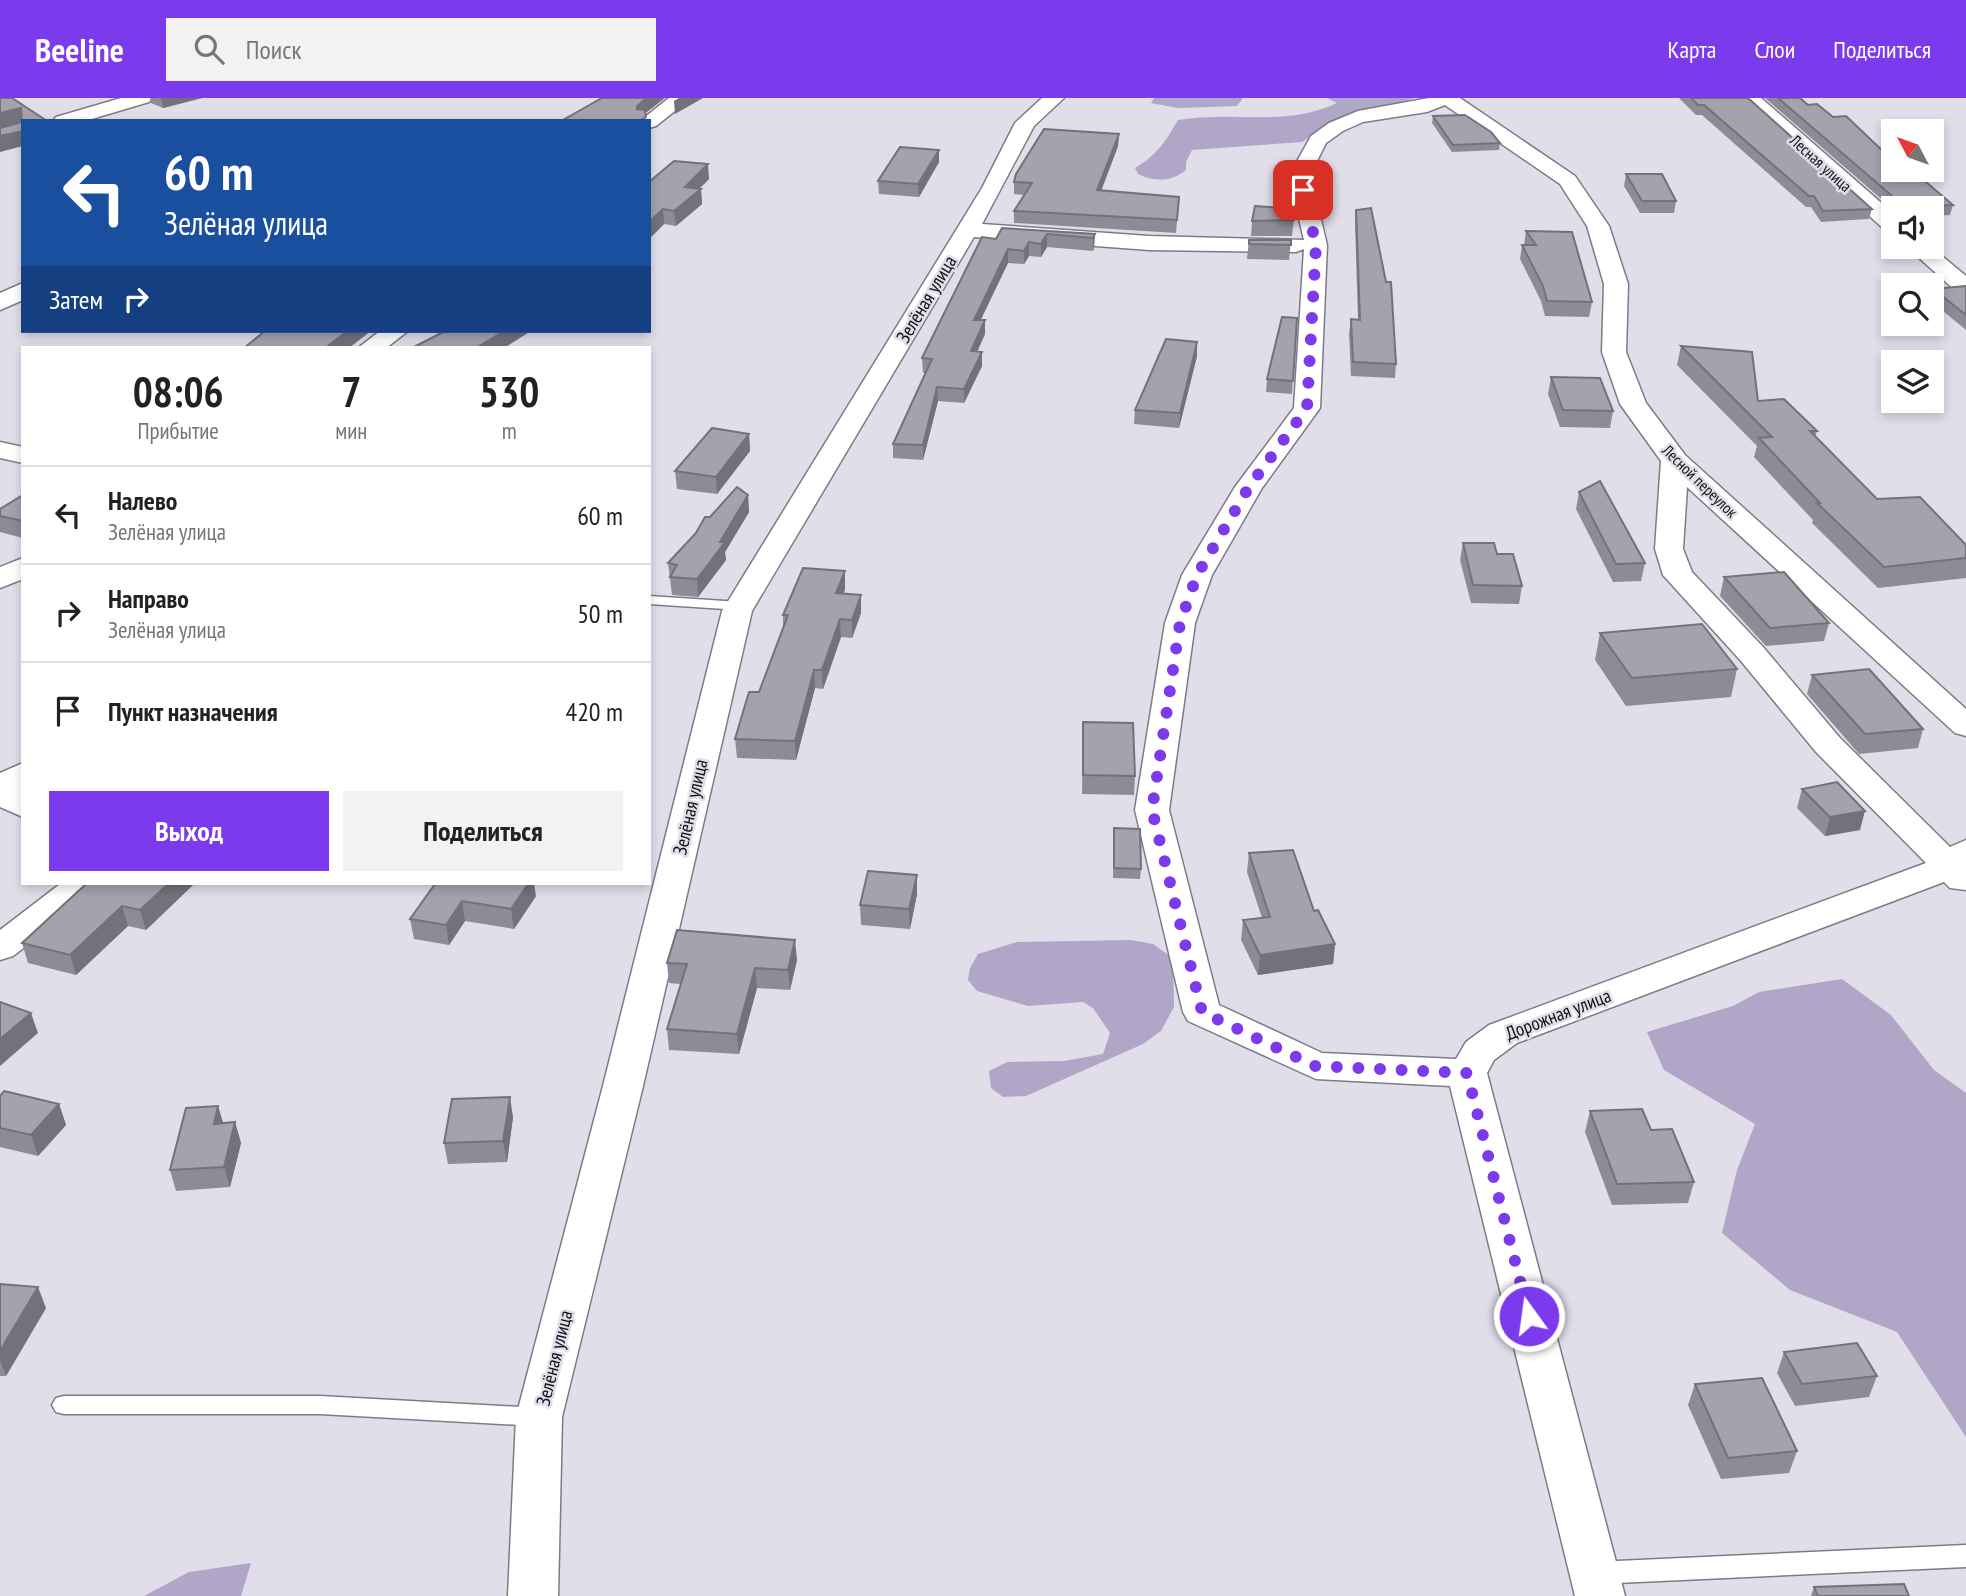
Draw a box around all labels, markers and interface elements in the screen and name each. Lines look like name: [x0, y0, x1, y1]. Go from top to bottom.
search box: [166, 18, 656, 81]
text: Beeline: [35, 28, 124, 71]
icon: search: [190, 30, 228, 68]
text: Поиск: [246, 33, 301, 66]
text: Карта: [1668, 34, 1716, 65]
text: Слои: [1754, 34, 1795, 65]
text: Поделиться: [1833, 34, 1931, 65]
north arrow: [1881, 119, 1944, 182]
map controls: [1881, 119, 1944, 413]
street label: Лесная улица: [1785, 130, 1856, 196]
text: 60 m: [164, 140, 253, 204]
icon: left: [49, 147, 140, 238]
pin: [1273, 160, 1333, 220]
icon: arrive: [1284, 171, 1322, 209]
button: sound: [1881, 196, 1944, 259]
text: Зелёная улица: [164, 202, 328, 244]
street label: Зелёная улица: [891, 251, 961, 347]
button: search: [1881, 273, 1944, 336]
icon: right: [117, 280, 155, 318]
text: Затем: [49, 283, 103, 316]
button: layers: [1881, 350, 1944, 413]
text: 08:06: [133, 364, 224, 419]
text: 7: [341, 364, 361, 419]
text: 530: [479, 364, 539, 419]
text: Прибытие: [137, 416, 219, 445]
text: мин: [335, 416, 367, 445]
text: m: [502, 416, 517, 445]
street label: Лесной переулок: [1658, 440, 1742, 522]
text: Налево: [108, 484, 177, 517]
icon: left: [49, 496, 87, 534]
text: 60 m: [577, 499, 623, 532]
text: Зелёная улица: [108, 517, 226, 546]
text: Направо: [108, 582, 189, 615]
icon: right: [49, 594, 87, 632]
text: 50 m: [577, 597, 623, 630]
text: Зелёная улица: [108, 615, 226, 644]
icon: arrive: [49, 692, 87, 730]
text: Пункт назначения: [108, 695, 278, 728]
text: 420 m: [565, 695, 623, 728]
street label: Зелёная улица: [667, 757, 713, 857]
button: Выход: [49, 791, 329, 871]
button: Поделиться: [343, 791, 623, 871]
street label: Дорожная улица: [1502, 983, 1614, 1045]
position arrow: [1492, 1279, 1566, 1353]
street label: Зелёная улица: [531, 1308, 577, 1408]

